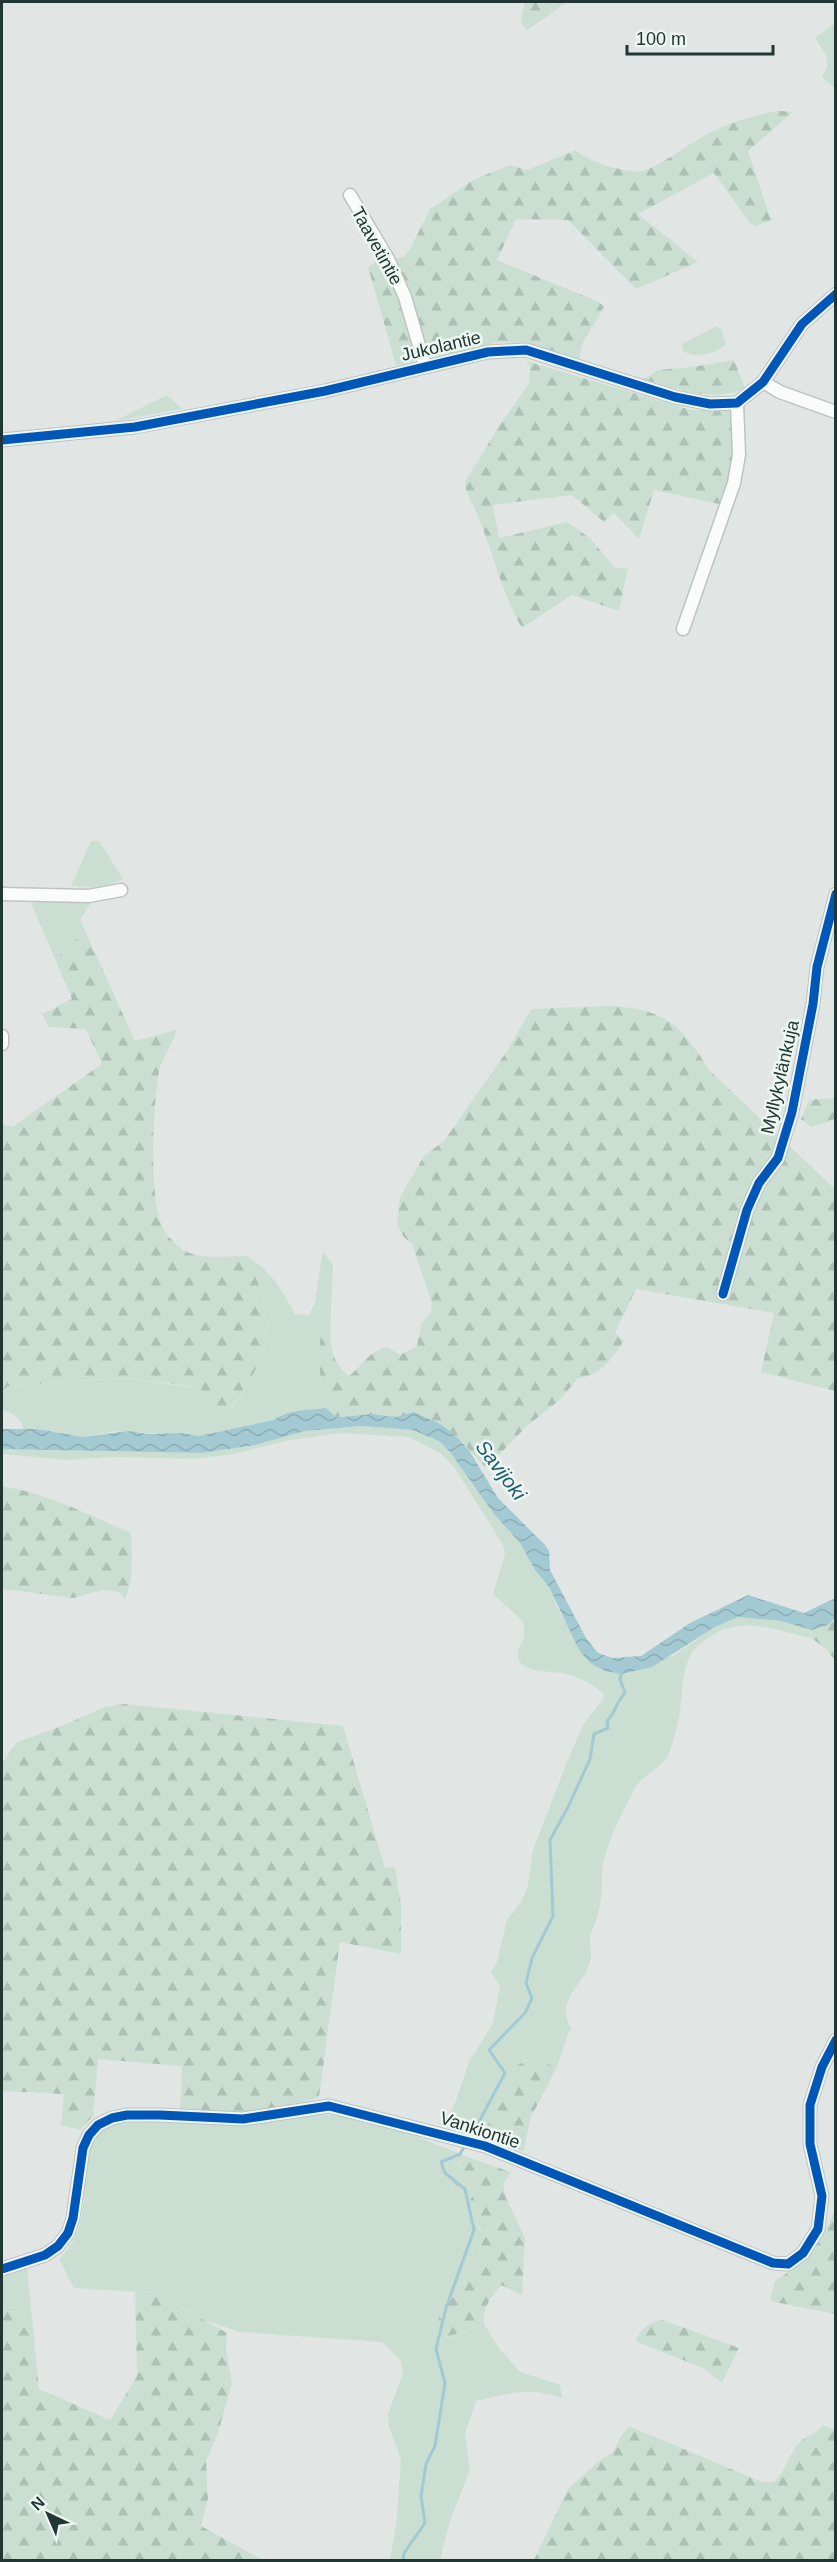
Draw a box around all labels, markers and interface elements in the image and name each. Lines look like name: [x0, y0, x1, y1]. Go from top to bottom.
scale bar: [627, 18, 772, 56]
text: 100 m: [636, 29, 686, 49]
street label: Taavetintie: [347, 204, 407, 288]
street label: Jukolantie: [399, 327, 483, 365]
street label: Myllykylänkuja: [757, 1017, 803, 1136]
water label: Savijoki: [471, 1436, 531, 1505]
street label: Vankiontie: [438, 2108, 522, 2152]
north arrow: [18, 2484, 78, 2544]
text: N: [28, 2493, 48, 2514]

